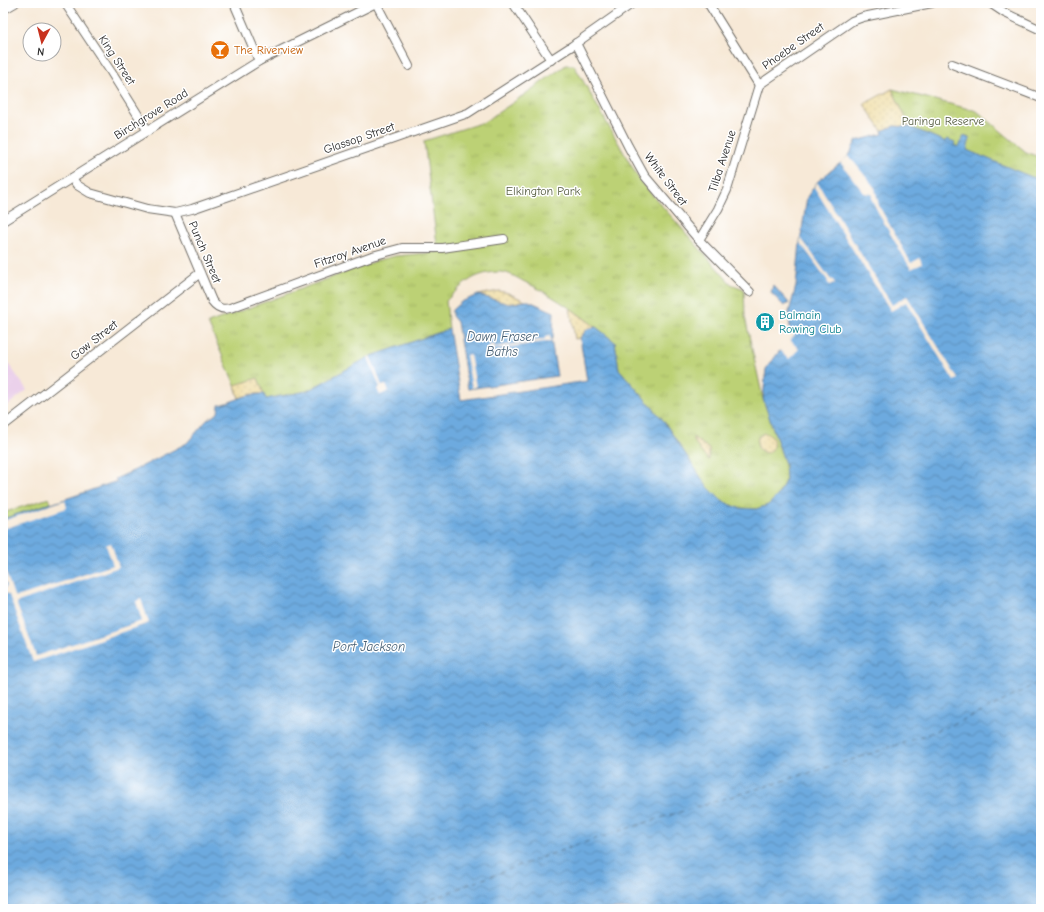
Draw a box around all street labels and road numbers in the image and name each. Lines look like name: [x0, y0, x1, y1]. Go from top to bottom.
street label: Phoebe Street: [759, 19, 827, 72]
street label: King Street: [96, 32, 139, 88]
street label: Birchgrove Road: [111, 86, 191, 142]
street label: Glassop Street: [322, 119, 397, 157]
street label: Tilba Avenue: [705, 128, 739, 194]
street label: White Street: [642, 150, 691, 209]
street label: Punch Street: [186, 219, 225, 286]
street label: Fitzroy Avenue: [312, 233, 388, 271]
street label: Gow Street: [68, 317, 121, 363]

